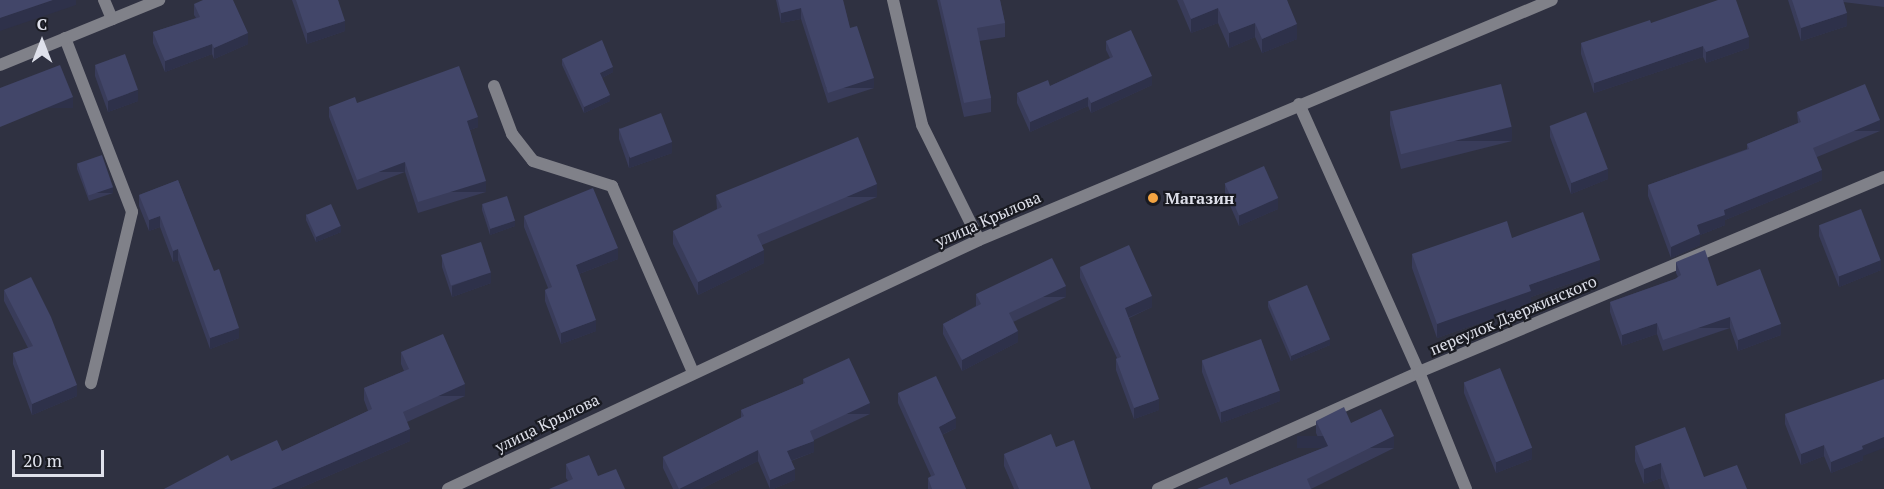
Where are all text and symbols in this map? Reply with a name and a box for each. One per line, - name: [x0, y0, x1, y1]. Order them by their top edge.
- north arrow: [12, 12, 72, 72]
- text: С: [37, 13, 47, 35]
- street label: улица Крылова: [932, 187, 1044, 251]
- place label: Магазин: [1165, 188, 1234, 208]
- marker: Магазин: [1146, 191, 1160, 205]
- street label: переулок Дзержинского: [1427, 271, 1599, 359]
- street label: улица Крылова: [492, 390, 602, 456]
- scale bar: [15, 438, 106, 476]
- text: 20 m: [23, 448, 62, 472]

